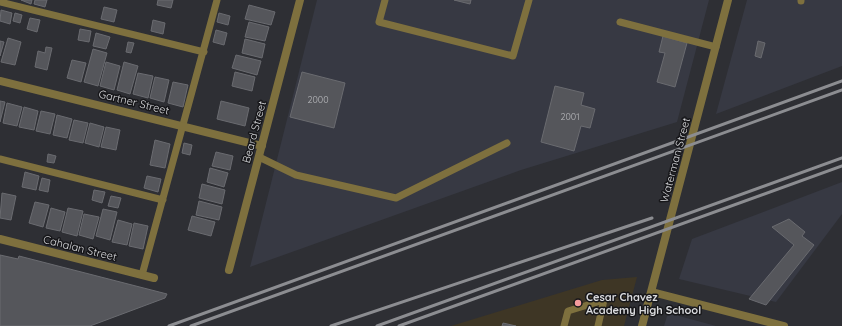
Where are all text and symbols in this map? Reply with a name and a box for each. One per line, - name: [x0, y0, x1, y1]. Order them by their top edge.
- street label: Gartner Street: [97, 86, 171, 118]
- house number: 2000: [307, 94, 329, 105]
- street label: Beard Street: [239, 99, 269, 165]
- house number: 2001: [560, 111, 580, 122]
- street label: Waterman Street: [657, 116, 693, 204]
- street label: Cahalan Street: [42, 232, 119, 264]
- place label: Cesar Chavez Academy High School: [586, 290, 701, 317]
- marker: Cesar Chavez Academy High School: [573, 298, 583, 308]

